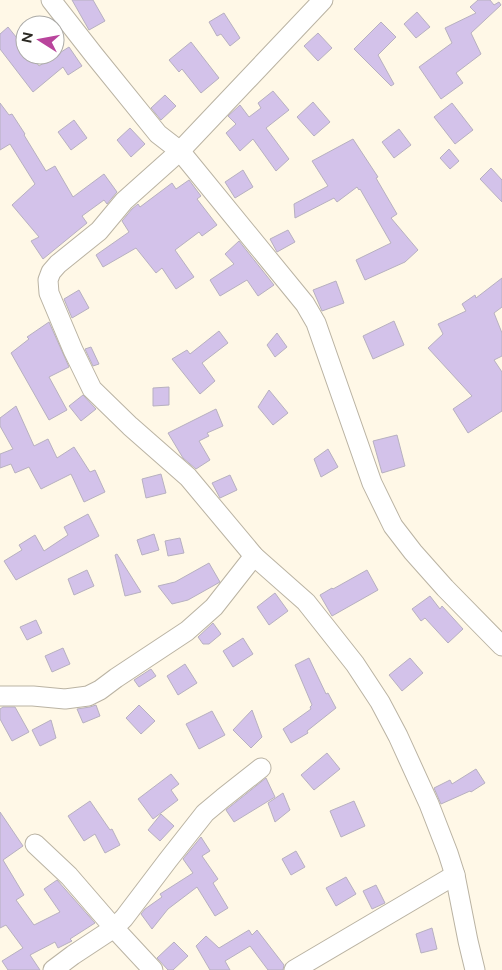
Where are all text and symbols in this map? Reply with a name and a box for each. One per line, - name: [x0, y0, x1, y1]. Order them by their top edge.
- north arrow: [15, 15, 65, 65]
- text: N: [18, 31, 37, 45]

